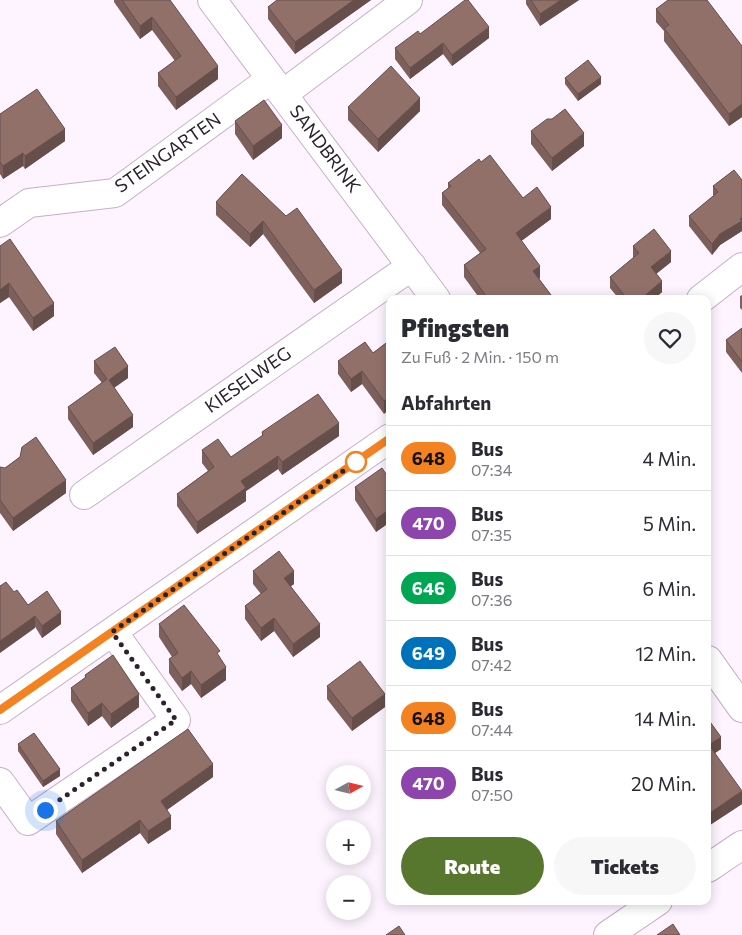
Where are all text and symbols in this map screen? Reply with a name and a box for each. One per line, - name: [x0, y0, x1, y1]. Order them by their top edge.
- street label: SANDBRINK: [286, 100, 366, 197]
- street label: STEINGARTEN: [110, 108, 225, 197]
- button: heart: [644, 312, 696, 364]
- text: Pfingsten: [401, 313, 509, 342]
- street label: KIESELWEG: [200, 341, 295, 417]
- text: Zu Fuß · 2 Min. · 150 m: [401, 347, 559, 366]
- text: Abfahrten: [401, 391, 491, 414]
- text: Bus: [471, 437, 503, 460]
- text: 648: [412, 447, 445, 469]
- text: 4 Min.: [643, 447, 696, 470]
- unlabelled marker: [345, 451, 367, 473]
- text: 07:34: [471, 460, 512, 479]
- text: Bus: [471, 502, 503, 525]
- text: 470: [412, 512, 445, 534]
- text: 5 Min.: [643, 512, 696, 535]
- text: 07:35: [471, 525, 512, 544]
- text: Bus: [471, 567, 503, 590]
- text: 646: [412, 577, 445, 599]
- text: 6 Min.: [642, 577, 696, 600]
- text: 07:36: [471, 590, 512, 609]
- text: Bus: [471, 632, 503, 655]
- text: 649: [412, 642, 445, 664]
- text: 12 Min.: [635, 642, 696, 665]
- text: 07:42: [471, 655, 512, 674]
- text: Bus: [471, 697, 503, 720]
- text: 648: [412, 707, 445, 729]
- text: 14 Min.: [634, 707, 696, 730]
- text: 07:44: [471, 720, 513, 739]
- text: Bus: [471, 762, 503, 785]
- north arrow: [326, 765, 371, 810]
- map controls: [326, 765, 371, 920]
- text: 470: [412, 772, 445, 794]
- text: 20 Min.: [631, 772, 696, 795]
- text: 07:50: [471, 785, 513, 804]
- your location: [33, 798, 58, 823]
- button: +: [326, 820, 371, 865]
- button: Route: [401, 837, 544, 895]
- button: Tickets: [554, 837, 696, 895]
- button: −: [326, 875, 371, 920]

